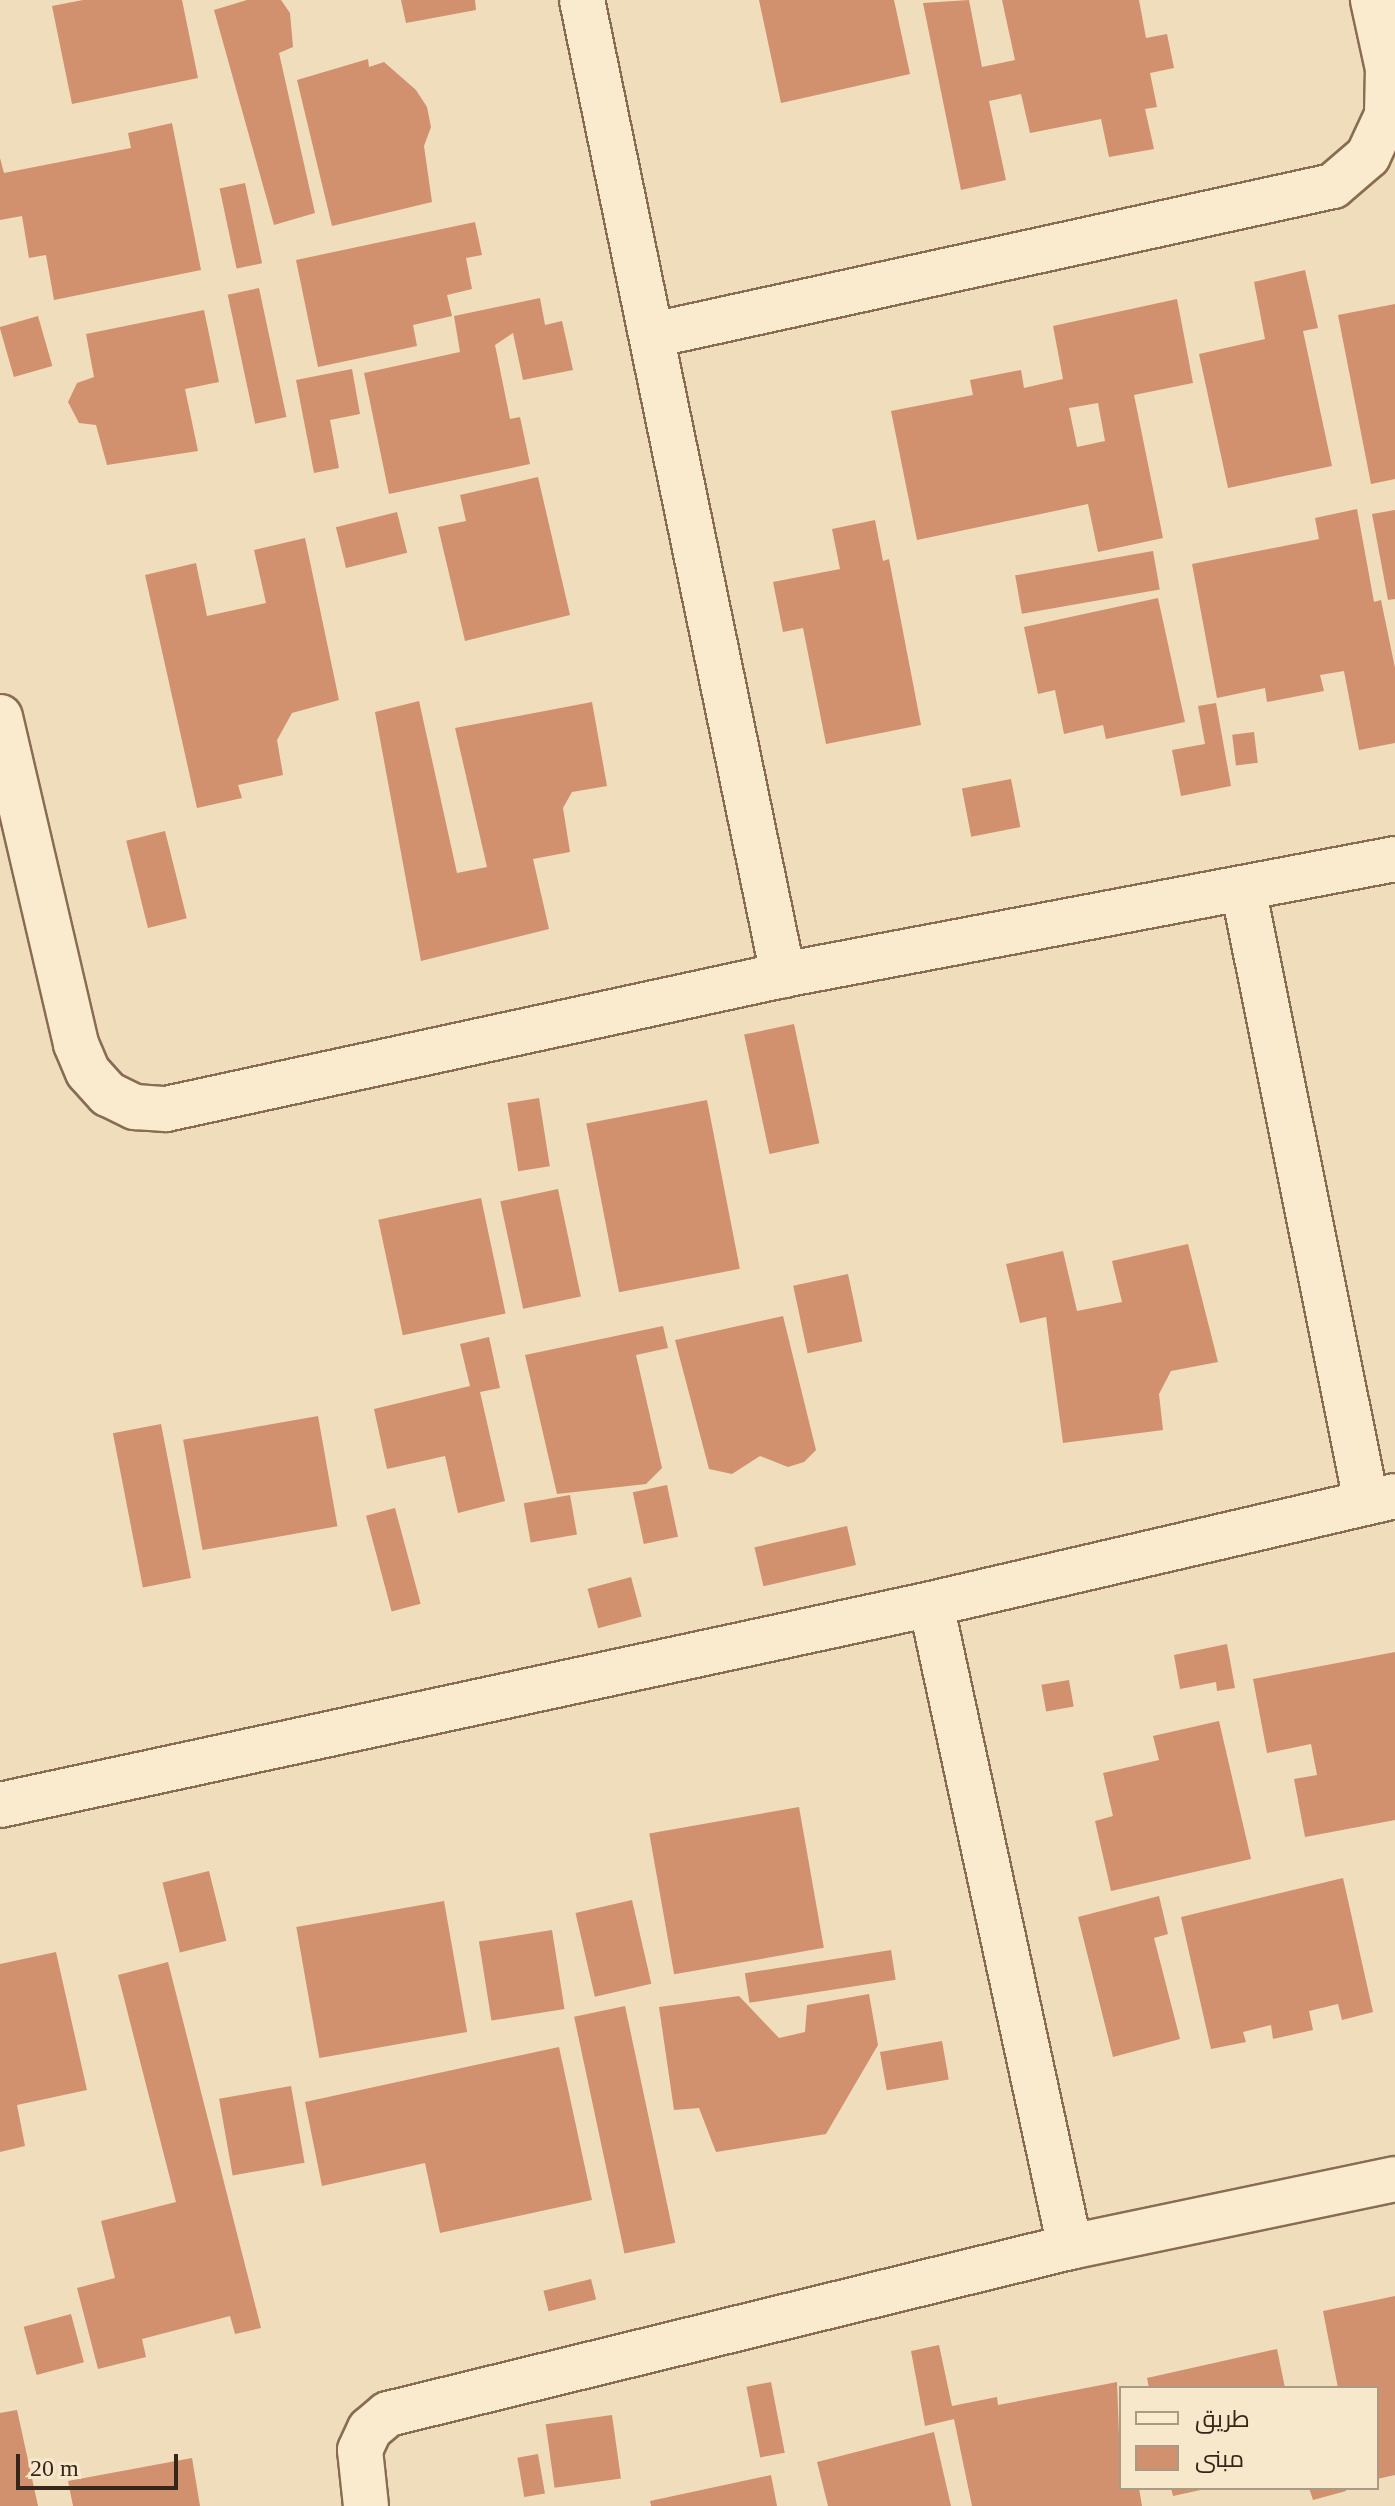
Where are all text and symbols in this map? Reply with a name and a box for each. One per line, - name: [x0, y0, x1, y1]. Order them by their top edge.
- legend: [1119, 2386, 1379, 2490]
- text: طريق: [1195, 2406, 1250, 2432]
- scale bar: [20, 2438, 182, 2488]
- text: مبنى: [1195, 2446, 1244, 2472]
- text: 20 m: [30, 2455, 79, 2481]

